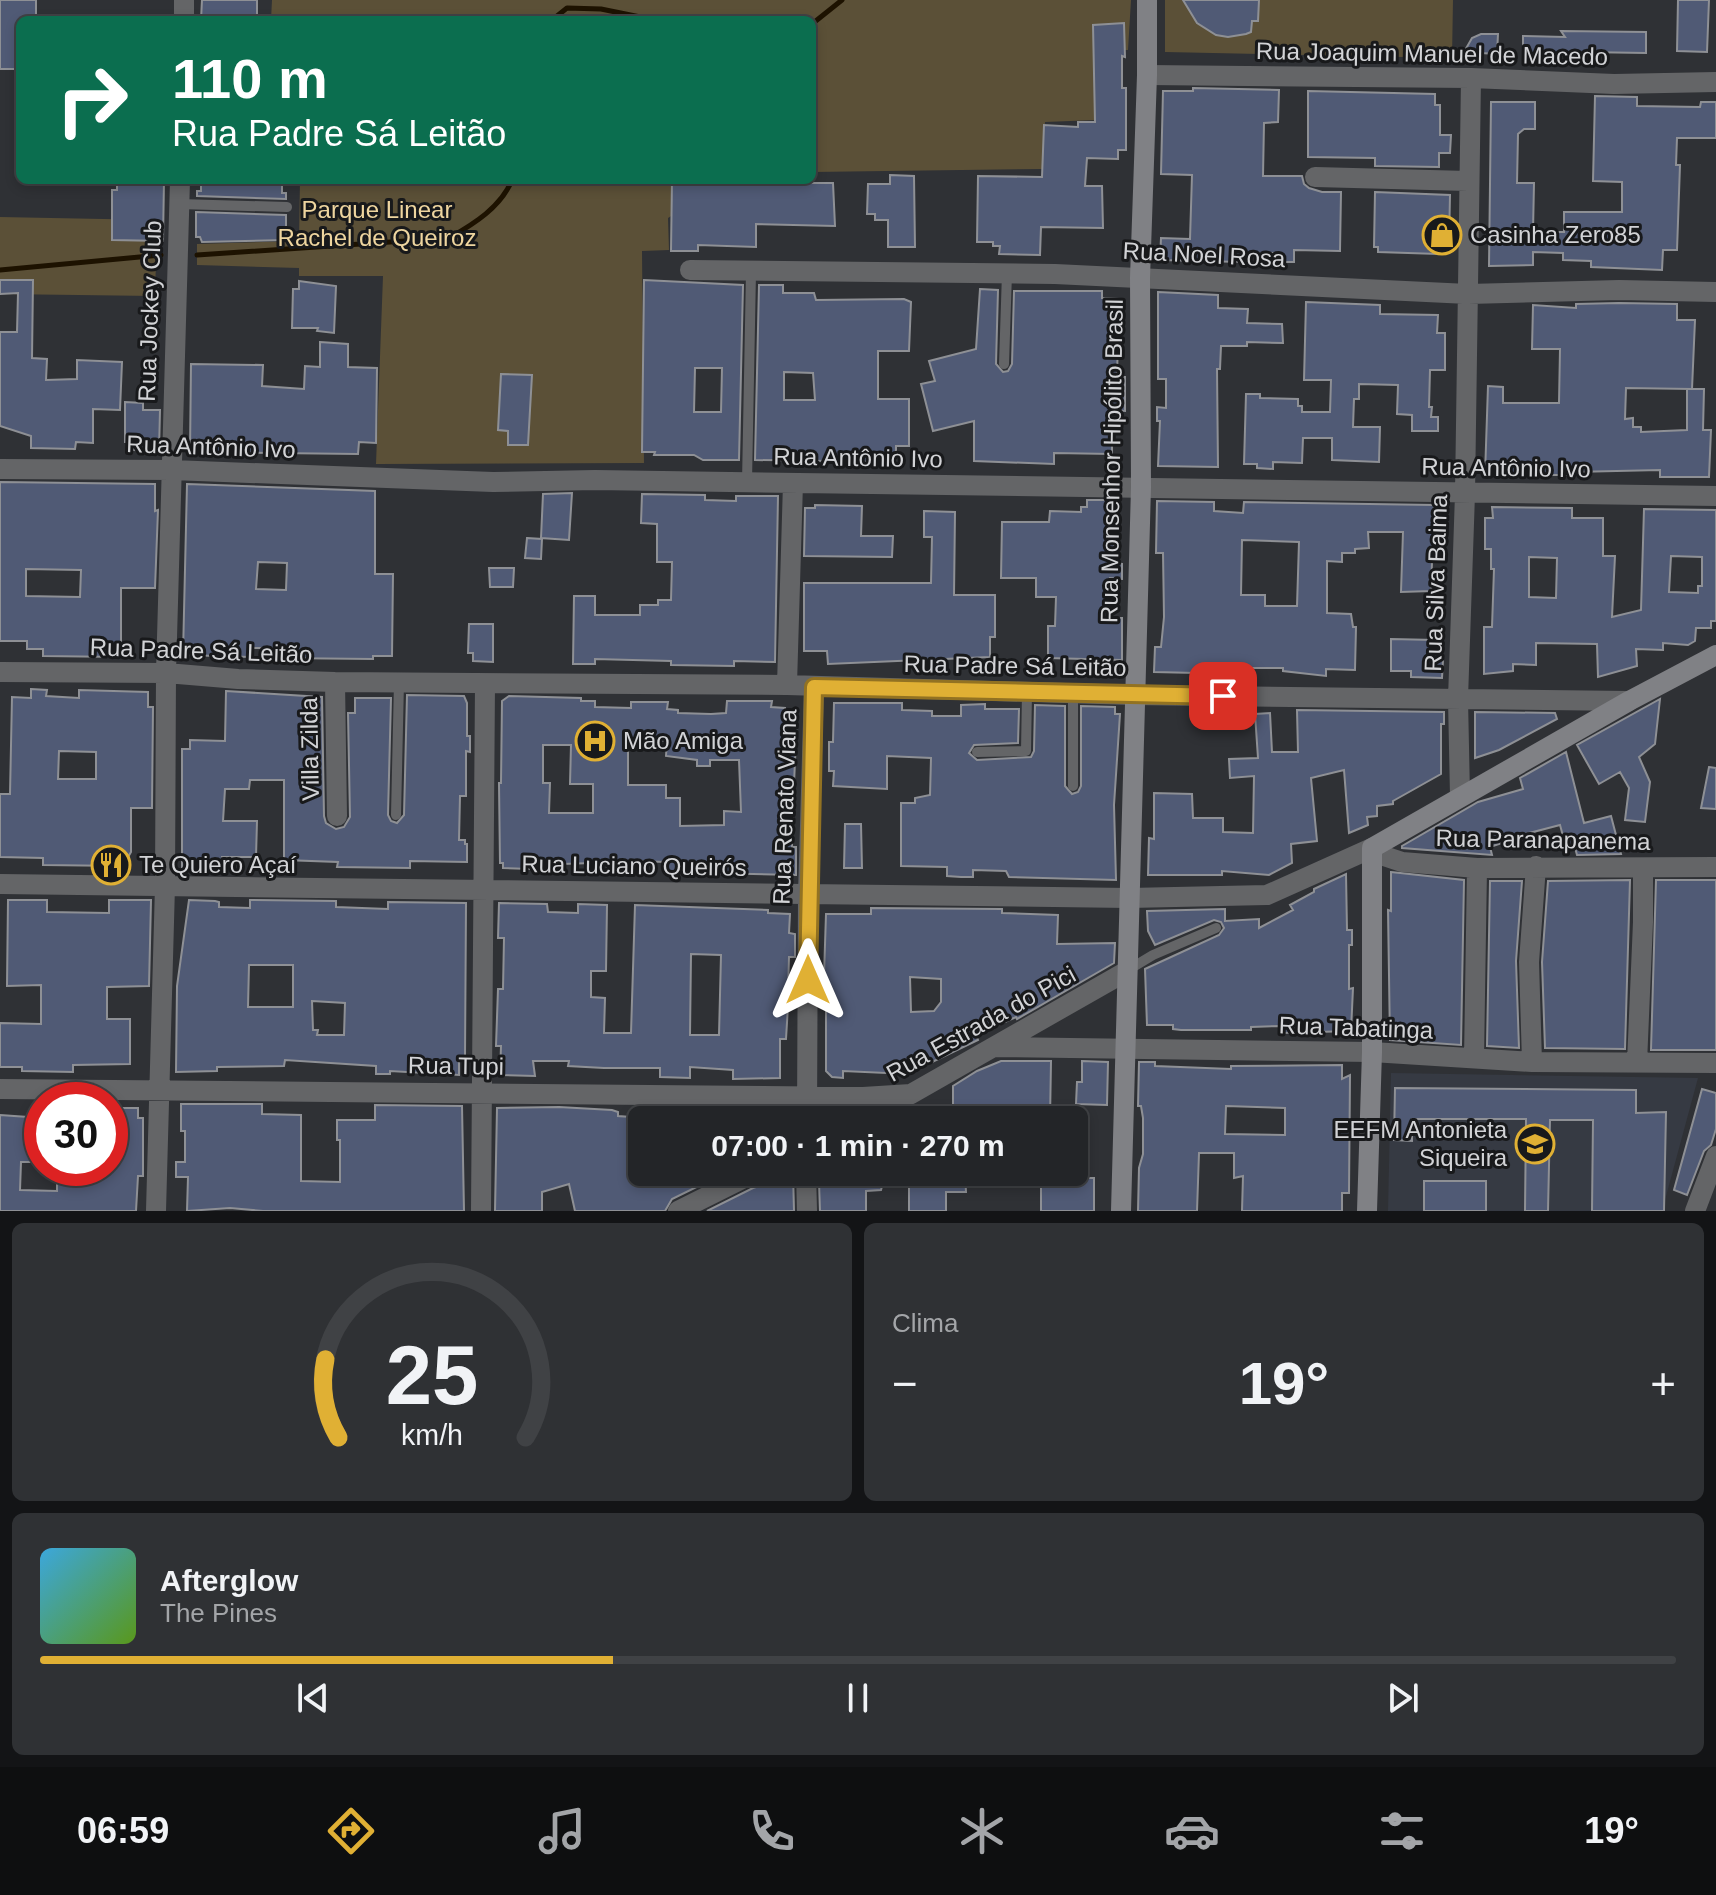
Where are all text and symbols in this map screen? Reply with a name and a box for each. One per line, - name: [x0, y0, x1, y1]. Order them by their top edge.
- street label: Rua Joaquim Manuel de Macedo: [1256, 37, 1608, 70]
- text: 110 m: [172, 47, 328, 110]
- icon: right: [40, 48, 144, 152]
- text: Rua Padre Sá Leitão: [172, 113, 506, 154]
- park label: Parque Linear Rachel de Queiroz: [278, 196, 476, 251]
- shop icon: Casinha Zero85: [1421, 214, 1463, 256]
- street label: Rua Jockey Club: [133, 220, 166, 402]
- place label: Casinha Zero85: [1470, 221, 1641, 248]
- street label: Rua Noel Rosa: [1122, 237, 1287, 272]
- street label: Rua Monsenhor Hipólito Brasil: [1095, 299, 1128, 623]
- street label: Rua Antônio Ivo: [126, 430, 296, 463]
- street label: Rua Antônio Ivo: [773, 443, 943, 472]
- street label: Rua Antônio Ivo: [1421, 453, 1591, 482]
- street label: Rua Silva Baima: [1419, 493, 1452, 672]
- street label: Rua Padre Sá Leitão: [89, 633, 313, 668]
- street label: Rua Padre Sá Leitão: [903, 650, 1127, 681]
- pin: [1189, 662, 1257, 730]
- icon: arrive: [1201, 674, 1245, 718]
- street label: Villa Zilda: [295, 696, 324, 801]
- street label: Rua Renato Viana: [768, 708, 801, 905]
- hospital icon: Mão Amiga: [574, 720, 616, 762]
- place label: Mão Amiga: [623, 727, 744, 754]
- street label: Rua Paranapanema: [1435, 824, 1651, 855]
- restaurant icon: Te Quiero Açaí: [90, 844, 132, 886]
- street label: Rua Luciano Queirós: [521, 850, 747, 881]
- place label: Te Quiero Açaí: [139, 851, 297, 878]
- position arrow: [766, 938, 850, 1022]
- street label: Rua Estrada do Pici: [881, 960, 1080, 1087]
- street label: Rua Tabatinga: [1278, 1011, 1434, 1044]
- street label: Rua Tupi: [408, 1051, 504, 1080]
- speed limit sign: 30: [24, 1082, 128, 1186]
- place label: EEFM Antonieta Siqueira: [1334, 1116, 1508, 1171]
- school or university icon: EEFM Antonieta Siqueira: [1514, 1123, 1556, 1165]
- text: 07:00 · 1 min · 270 m: [711, 1129, 1005, 1162]
- text: Clima: [892, 1308, 958, 1338]
- text: 25: [386, 1329, 478, 1422]
- text: 19°: [1239, 1350, 1329, 1417]
- text: −: [892, 1359, 918, 1408]
- text: +: [1650, 1359, 1676, 1408]
- text: km/h: [401, 1419, 463, 1451]
- text: Afterglow: [160, 1564, 298, 1597]
- text: The Pines: [160, 1598, 277, 1628]
- icon: previous: [291, 1676, 335, 1720]
- icon: pause: [836, 1676, 880, 1720]
- icon: next: [1381, 1676, 1425, 1720]
- icon: directions: [323, 1803, 379, 1859]
- icon: music: [534, 1803, 590, 1859]
- icon: phone: [744, 1803, 800, 1859]
- icon: climate: [954, 1803, 1010, 1859]
- icon: car: [1164, 1803, 1220, 1859]
- icon: filters: [1374, 1803, 1430, 1859]
- text: 06:59: [77, 1810, 169, 1851]
- text: 19°: [1584, 1810, 1639, 1851]

